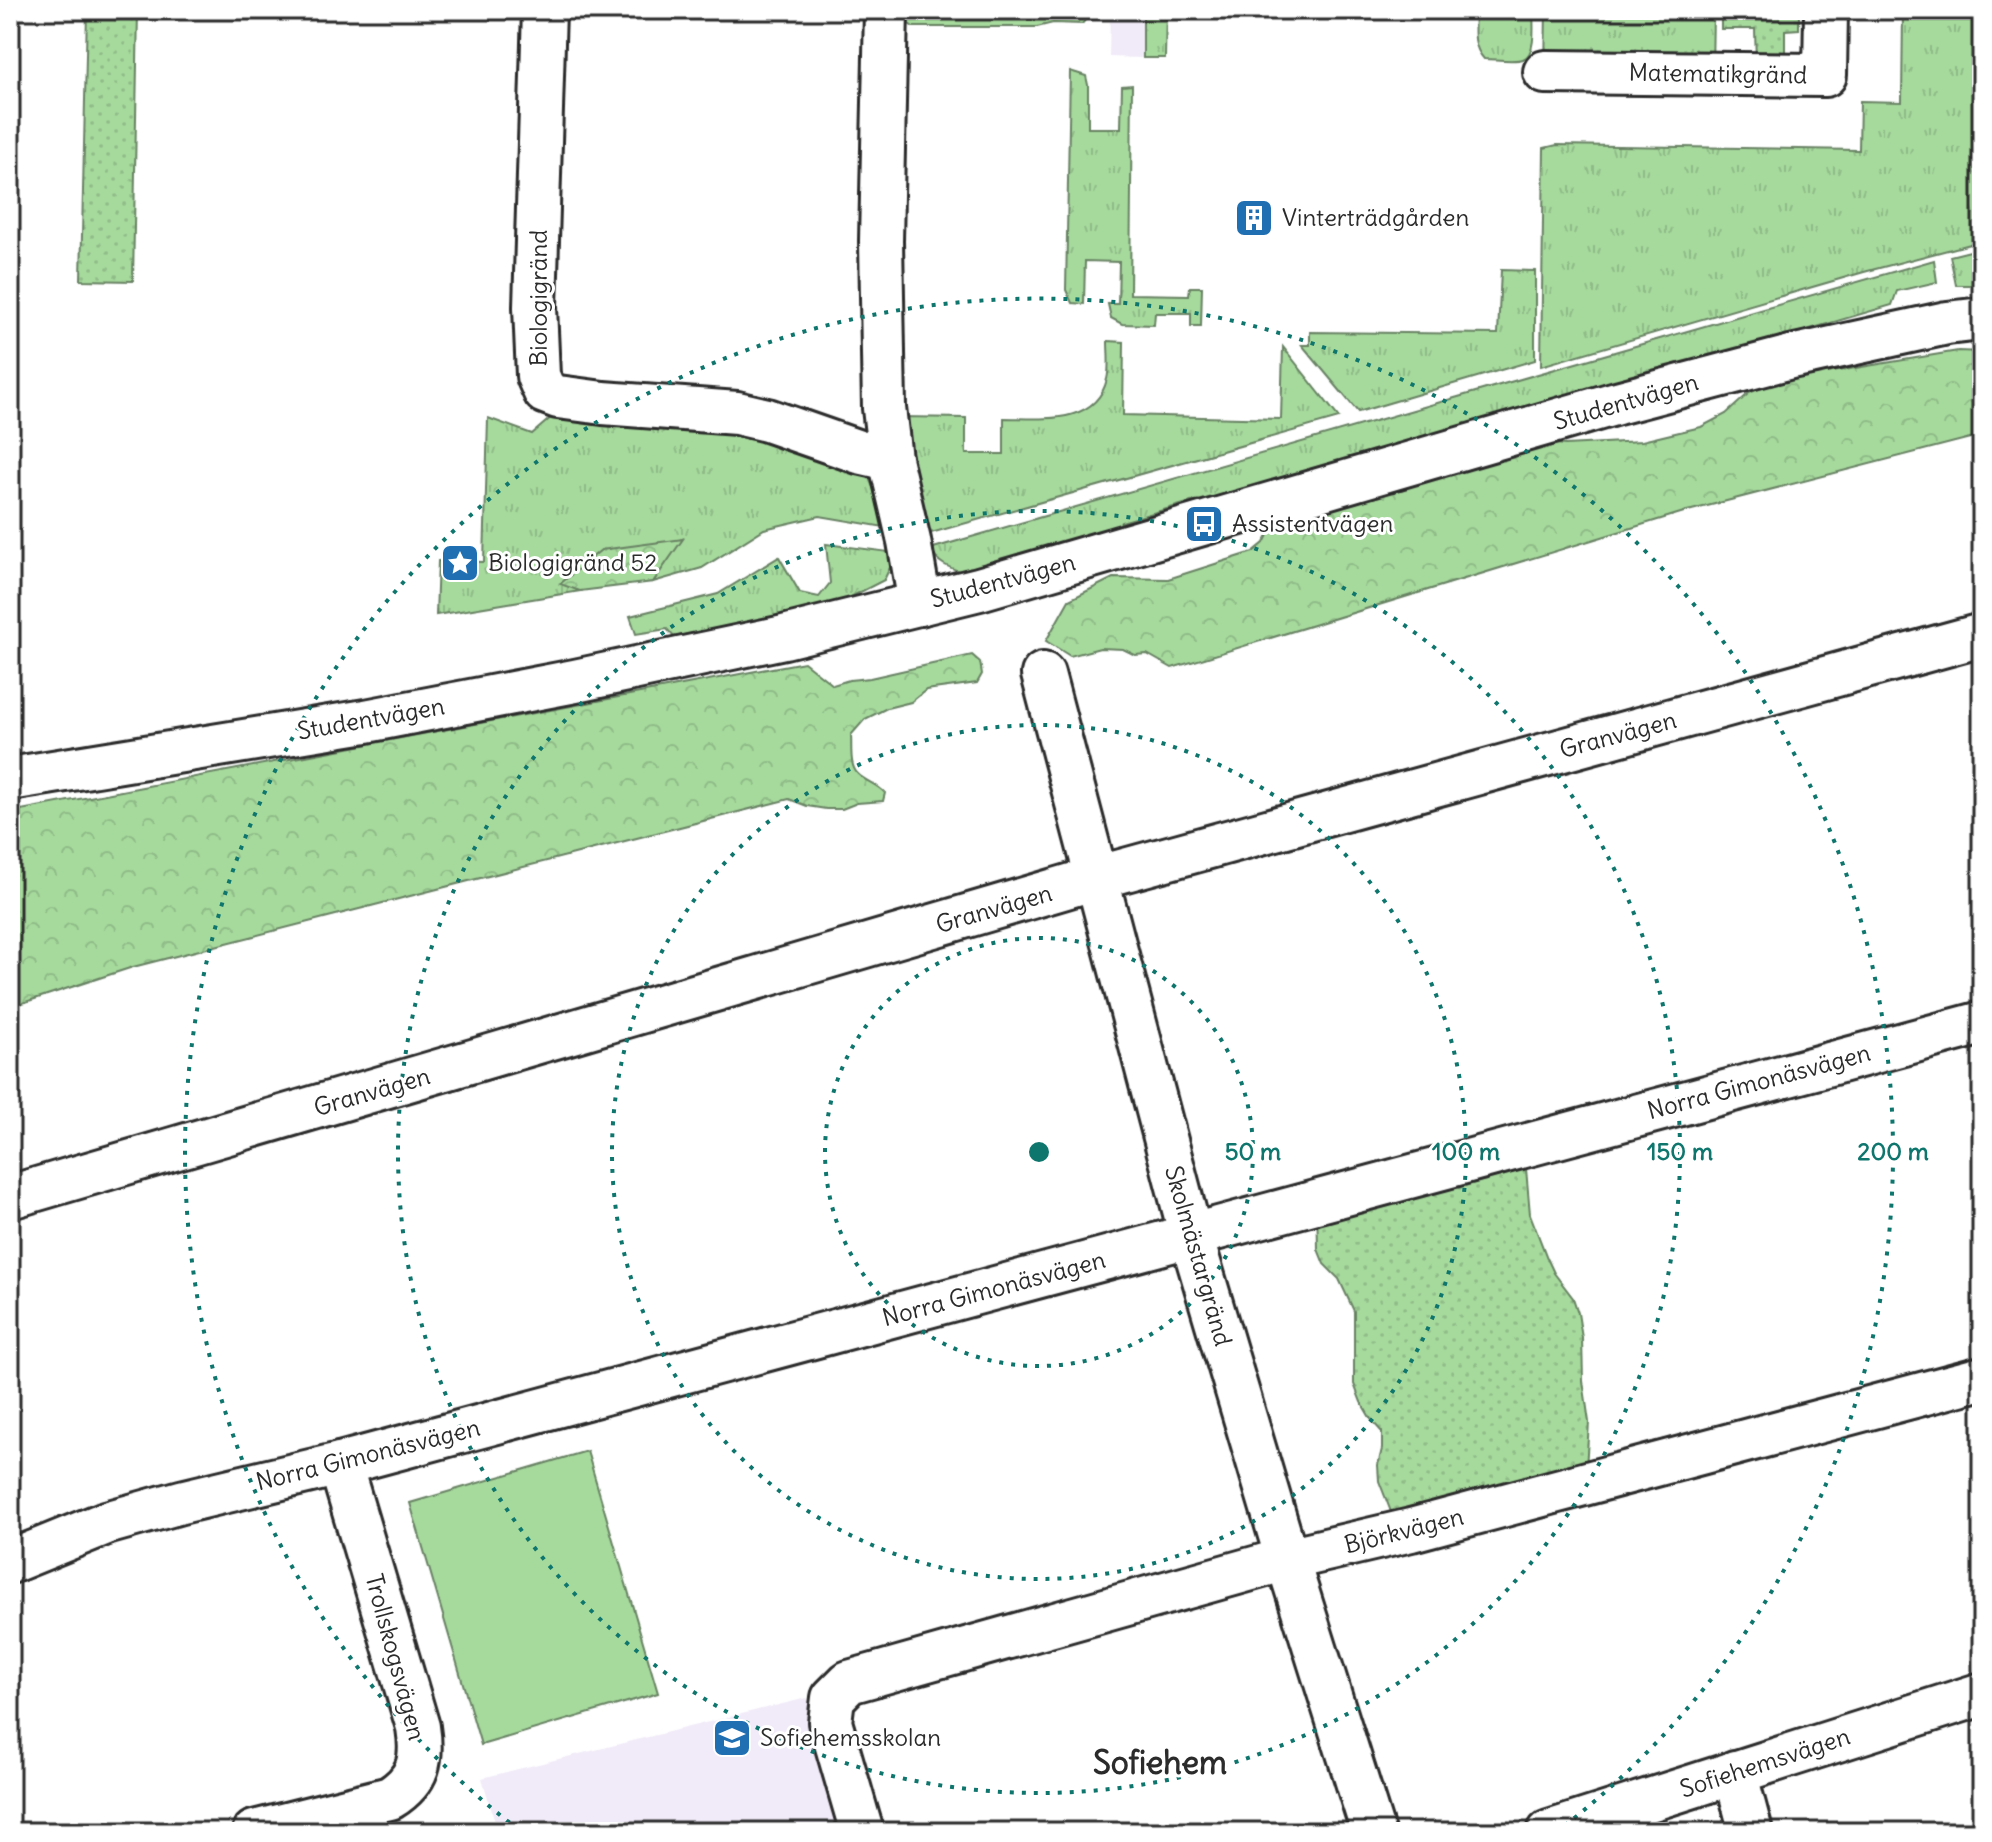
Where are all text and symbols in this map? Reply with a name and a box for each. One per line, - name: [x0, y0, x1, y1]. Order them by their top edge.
- street label: Matematikgränd: [1628, 56, 1808, 90]
- building icon: Vinterträdgården: [1233, 197, 1275, 239]
- place label: Vinterträdgården: [1282, 202, 1469, 232]
- street label: Biologigränd: [523, 230, 553, 366]
- street label: Studentvägen: [1550, 366, 1702, 436]
- bus stop icon: Assistentvägen: [1183, 503, 1225, 545]
- place label: Assistentvägen: [1232, 508, 1394, 538]
- place icon: Biologigränd 52: [439, 542, 481, 584]
- street label: Studentvägen: [927, 546, 1079, 614]
- place label: Biologigränd 52: [488, 547, 658, 577]
- street label: Studentvägen: [295, 690, 447, 746]
- street label: Granvägen: [1556, 704, 1679, 764]
- street label: Granvägen: [932, 877, 1055, 939]
- street label: Norra Gimonäsvägen: [1644, 1037, 1874, 1125]
- street label: Granvägen: [310, 1060, 433, 1122]
- text: 50 m: [1225, 1136, 1281, 1166]
- text: 100 m: [1432, 1136, 1500, 1166]
- text: 150 m: [1647, 1136, 1713, 1166]
- text: 200 m: [1857, 1136, 1929, 1166]
- centre of rings: [1025, 1138, 1053, 1166]
- street label: Skolmästargränd: [1159, 1162, 1239, 1349]
- street label: Norra Gimonäsvägen: [879, 1244, 1109, 1332]
- street label: Norra Gimonäsvägen: [253, 1412, 483, 1496]
- street label: Björkvägen: [1341, 1501, 1467, 1559]
- street label: Trollskogsvägen: [359, 1570, 433, 1743]
- school or university icon: Sofiehemsskolan: [711, 1717, 753, 1759]
- street label: Sofiehemsvägen: [1676, 1720, 1854, 1804]
- place label: Sofiehemsskolan: [760, 1722, 941, 1752]
- district label: Sofiehem: [1093, 1742, 1227, 1783]

